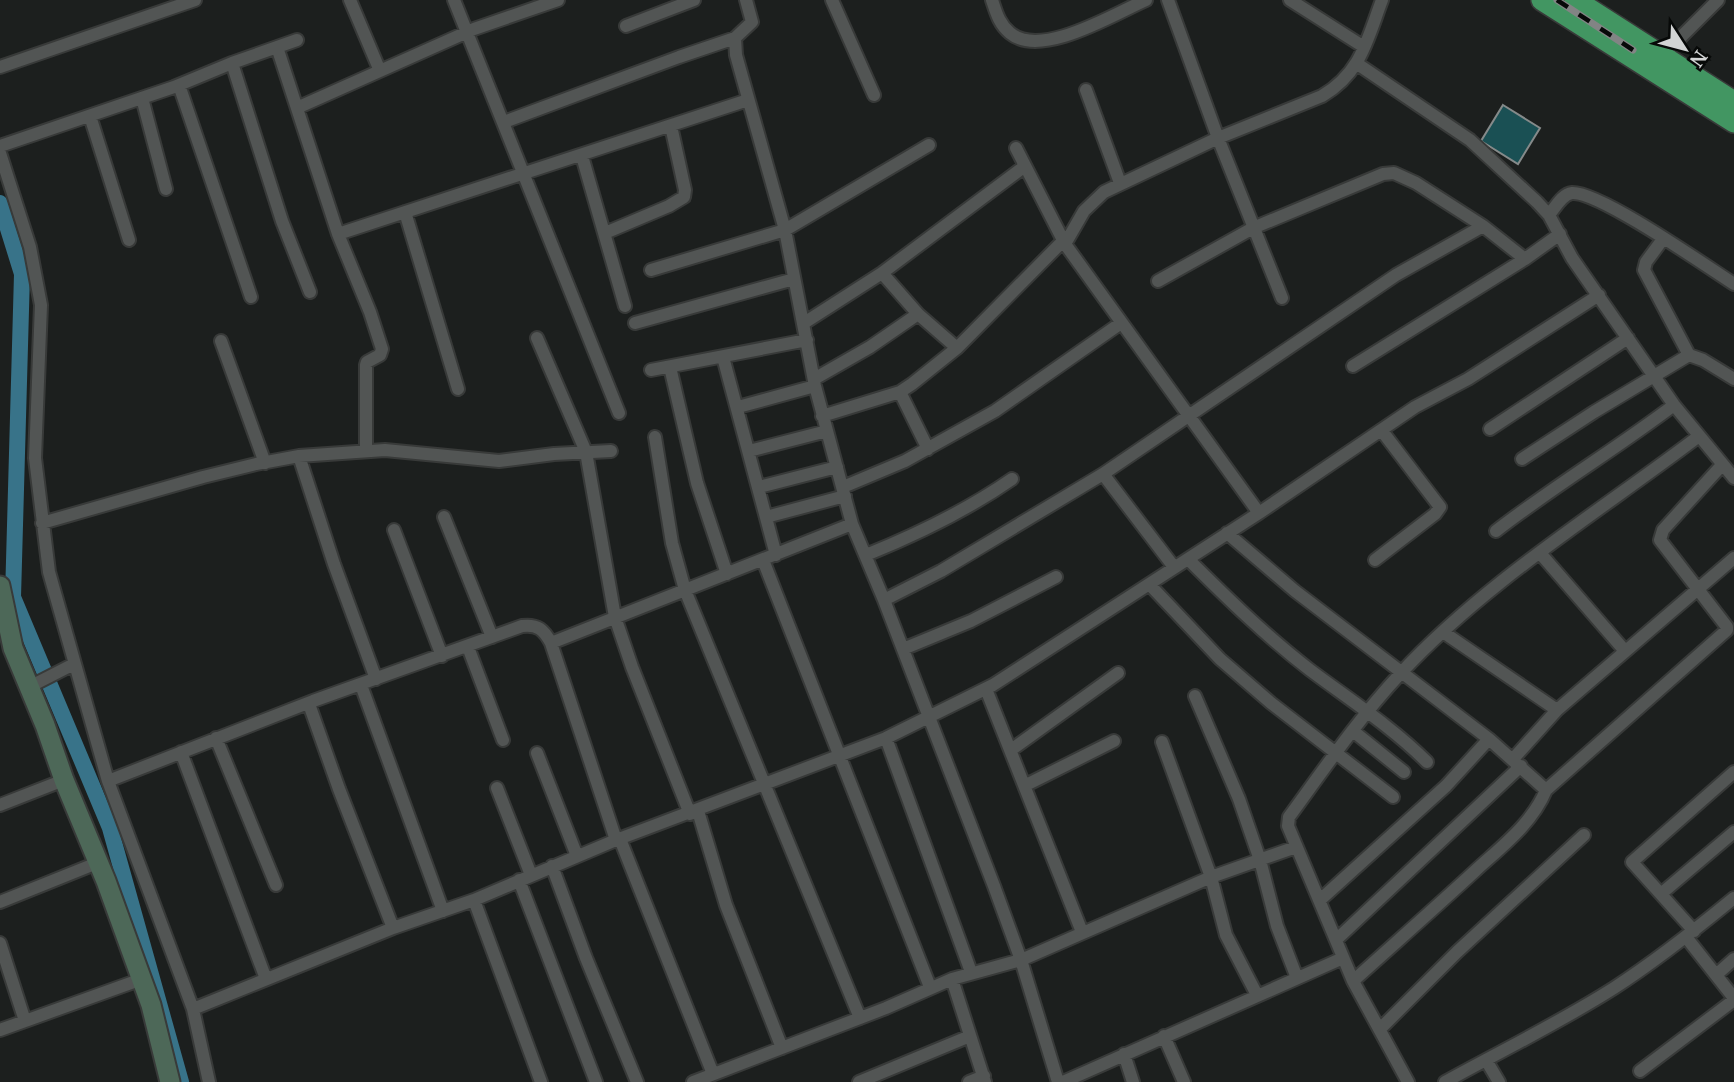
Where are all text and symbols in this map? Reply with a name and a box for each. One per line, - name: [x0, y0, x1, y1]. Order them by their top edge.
- north arrow: [1650, 14, 1720, 84]
- text: N: [1684, 45, 1714, 73]

